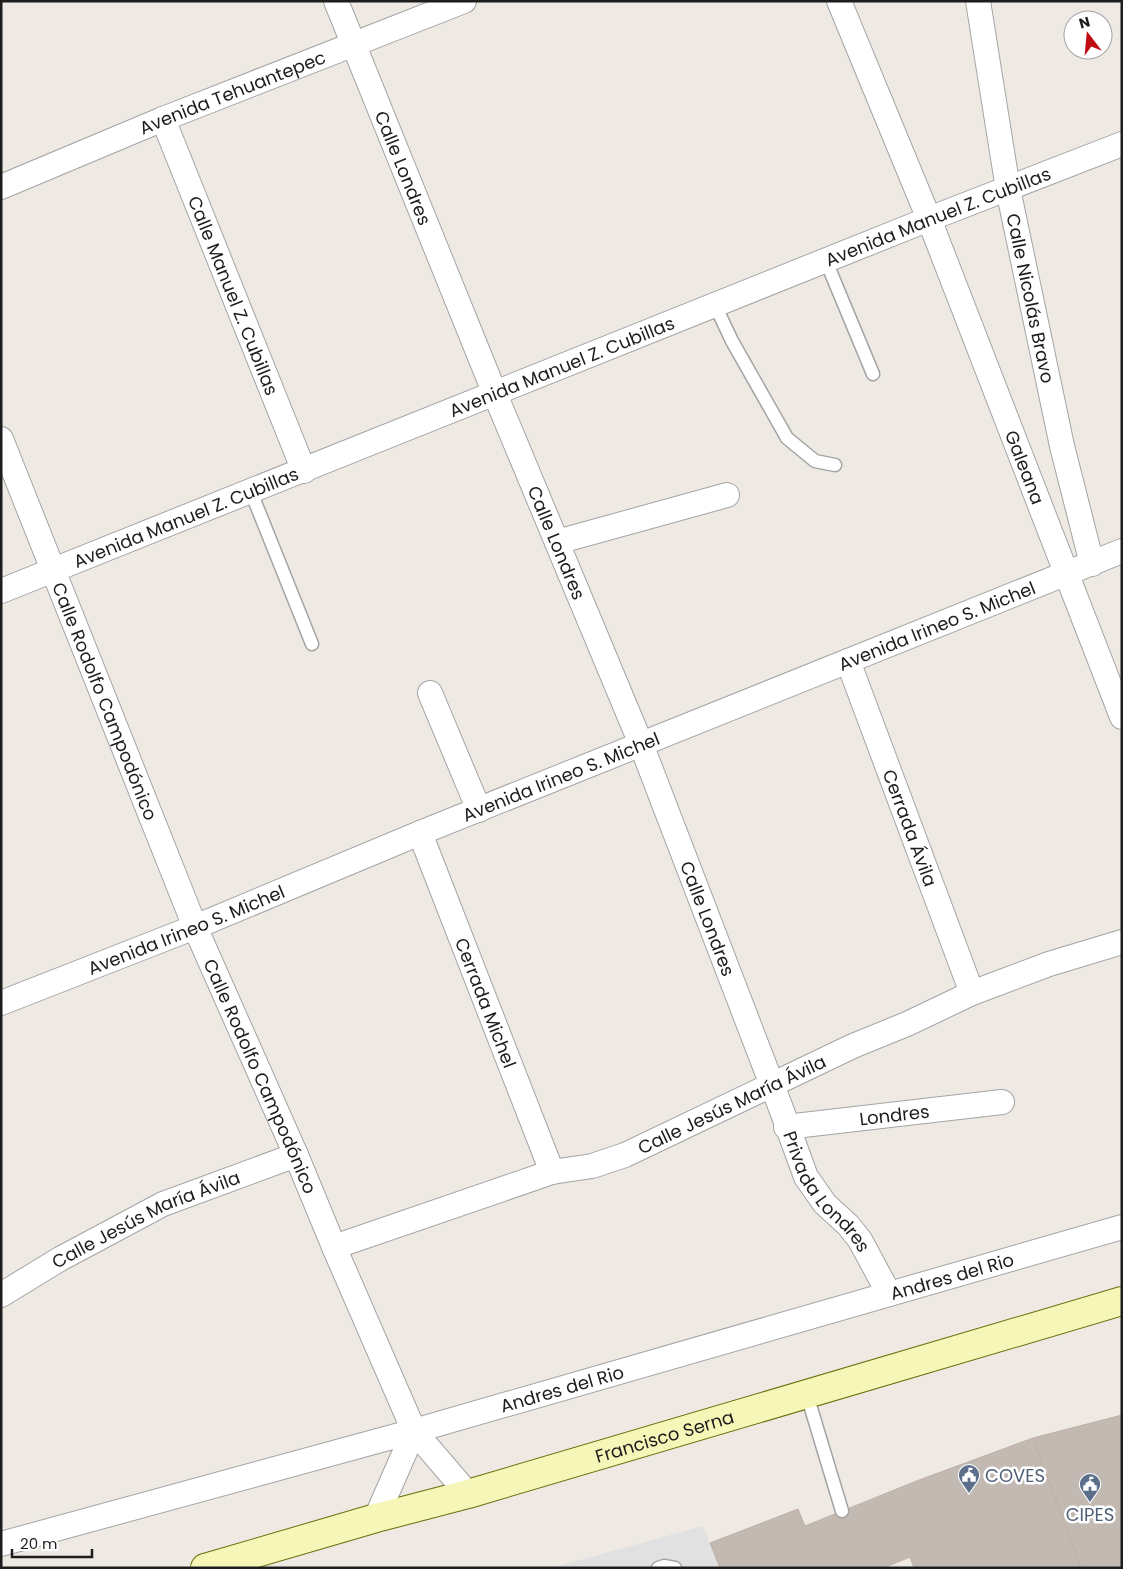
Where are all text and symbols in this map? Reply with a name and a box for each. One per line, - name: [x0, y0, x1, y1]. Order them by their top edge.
- north arrow: [1063, 10, 1113, 60]
- text: N: [1077, 11, 1092, 34]
- street label: Avenida Tehuantepec: [135, 44, 329, 140]
- street label: Calle Londres: [369, 107, 438, 229]
- street label: Avenida Manuel Z. Cubillas: [821, 160, 1054, 272]
- street label: Calle Manuel Z. Cubillas: [182, 192, 285, 399]
- street label: Calle Nicolás Bravo: [1001, 211, 1061, 385]
- street label: Avenida Manuel Z. Cubillas: [445, 310, 678, 423]
- street label: Galeana: [999, 426, 1051, 508]
- street label: Avenida Manuel Z. Cubillas: [69, 461, 302, 573]
- street label: Calle Londres: [522, 482, 592, 603]
- street label: Avenida Irineo S. Michel: [834, 575, 1039, 676]
- street label: Calle Rodolfo Campodónico: [47, 578, 164, 824]
- street label: Avenida Irineo S. Michel: [459, 726, 663, 827]
- street label: Cerrada Ávila: [877, 766, 944, 890]
- street label: Calle Londres: [675, 857, 741, 979]
- street label: Avenida Irineo S. Michel: [84, 879, 288, 980]
- street label: Cerrada Michel: [449, 934, 523, 1071]
- street label: Calle Rodolfo Campodónico: [198, 955, 323, 1197]
- street label: Calle Jesús María Ávila: [633, 1048, 830, 1160]
- street label: Londres: [858, 1098, 931, 1131]
- street label: Privada Londres: [778, 1127, 877, 1256]
- street label: Calle Jesús María Ávila: [47, 1164, 243, 1274]
- street label: Andres del Rio: [887, 1246, 1017, 1306]
- street label: Andres del Rio: [497, 1359, 627, 1418]
- street label: Francisco Serna: [592, 1404, 737, 1468]
- public building icon: COVES: [957, 1463, 981, 1494]
- place label: COVES: [985, 1463, 1045, 1488]
- public building icon: CIPES: [1078, 1472, 1102, 1503]
- place label: CIPES: [1066, 1502, 1114, 1527]
- scale bar: [12, 1526, 92, 1558]
- text: 20 m: [20, 1533, 58, 1554]

